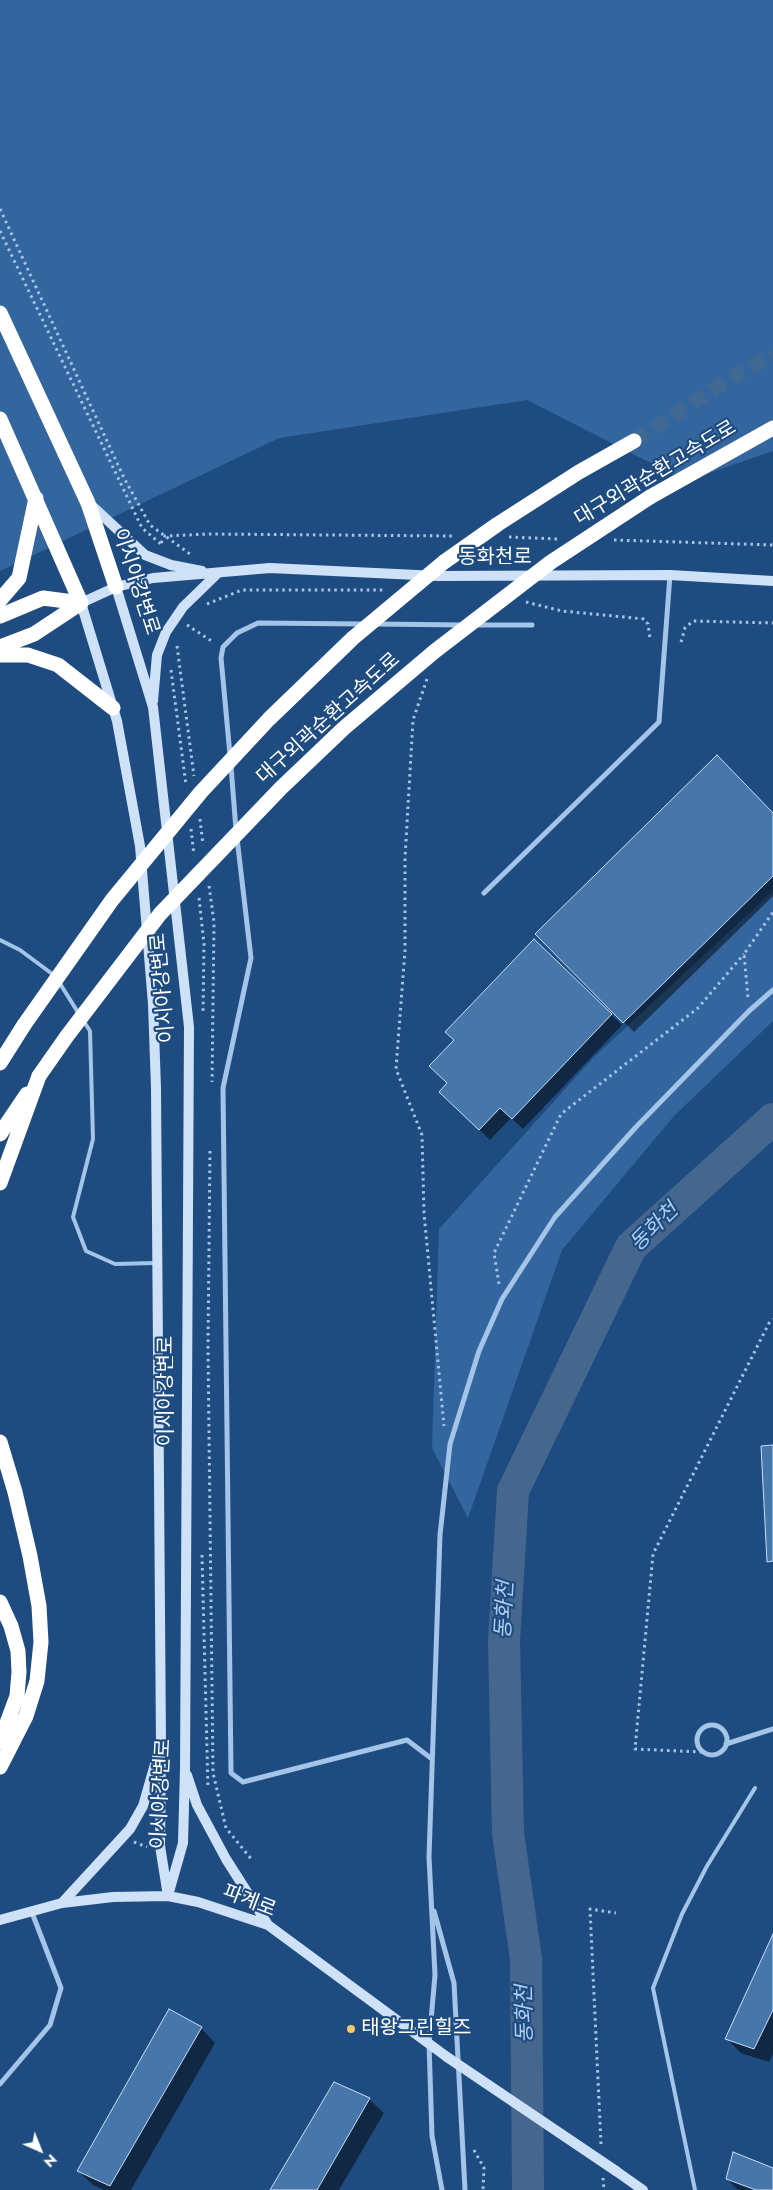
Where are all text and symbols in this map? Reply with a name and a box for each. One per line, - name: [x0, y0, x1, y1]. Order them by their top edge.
- street label: 대구외곽순환고속도로: [571, 416, 741, 532]
- street label: 이시아강변로: [107, 526, 163, 638]
- street label: 동화천로: [458, 546, 532, 570]
- street label: 대구외곽순환고속도로: [253, 649, 405, 789]
- street label: 이시아강변로: [147, 932, 181, 1044]
- water label: 동화천: [626, 1199, 684, 1257]
- street label: 이시아강변로: [155, 1336, 179, 1446]
- water label: 동화천: [492, 1580, 520, 1640]
- street label: 이시아강변로: [147, 1738, 177, 1850]
- street label: 파계로: [219, 1881, 279, 1923]
- water label: 동화천: [513, 1985, 539, 2043]
- place label: 태왕그린힐즈: [361, 2017, 471, 2041]
- marker: 태왕그린힐즈: [345, 2023, 357, 2035]
- north arrow: [15, 2125, 65, 2175]
- text: N: [39, 2150, 61, 2172]

